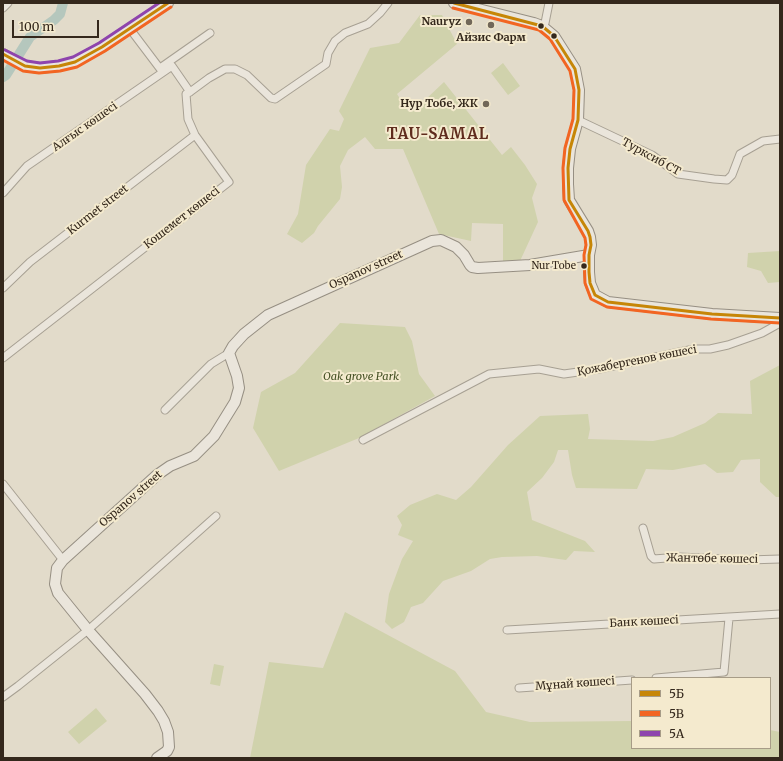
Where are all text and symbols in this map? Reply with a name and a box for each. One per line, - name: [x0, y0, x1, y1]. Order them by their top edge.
- scale bar: [14, 12, 101, 38]
- place label: Nauryz: [422, 15, 461, 29]
- marker: Nauryz: [464, 17, 474, 27]
- text: 100 m: [19, 19, 54, 34]
- marker: Айзис Фарм: [486, 20, 496, 30]
- unlabelled marker: [536, 21, 546, 31]
- place label: Айзис Фарм: [456, 31, 526, 45]
- unlabelled marker: [549, 31, 559, 41]
- place label: Нур Тобе, ЖК: [400, 97, 478, 111]
- marker: Нур Тобе, ЖК: [481, 99, 491, 109]
- street label: Алғыс көшесі: [50, 100, 120, 154]
- district label: TAU-SAMAL: [387, 126, 489, 144]
- street label: Турксиб СТ: [619, 135, 683, 179]
- street label: Kurmet street: [65, 182, 131, 238]
- street label: Кошемет көшесі: [141, 184, 223, 252]
- street label: Ospanov street: [327, 248, 405, 292]
- place label: Nur Tobe: [531, 260, 576, 272]
- marker: Nur Tobe: [579, 261, 589, 271]
- street label: Қожабергенов көшесі: [576, 343, 698, 379]
- park label: Oak grove Park: [323, 370, 399, 384]
- street label: Ospanov street: [97, 468, 165, 530]
- street label: Жантөбе көшесі: [666, 552, 758, 566]
- street label: Банк көшесі: [609, 614, 679, 630]
- street label: Мұнай көшесі: [535, 675, 615, 693]
- legend: [631, 677, 771, 749]
- text: 5Б: [669, 686, 684, 701]
- text: 5В: [669, 706, 684, 721]
- text: 5А: [669, 726, 684, 741]

